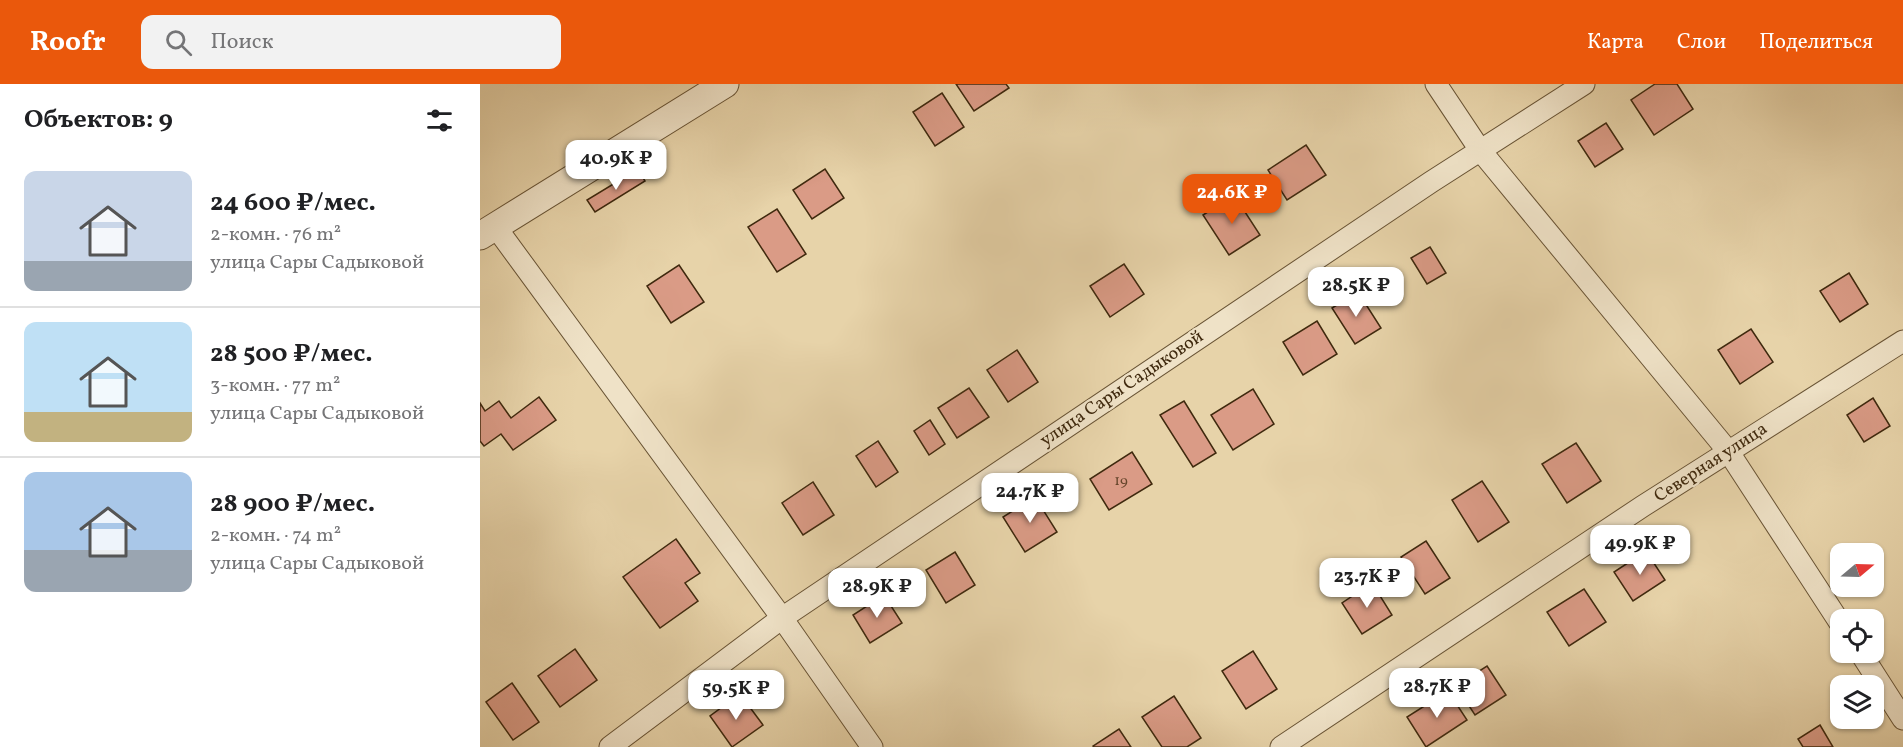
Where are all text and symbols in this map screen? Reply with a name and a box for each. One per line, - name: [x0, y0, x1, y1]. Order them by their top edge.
- search box: [141, 15, 561, 69]
- text: Roofr: [30, 23, 105, 62]
- icon: search: [162, 26, 195, 59]
- text: Поиск: [210, 27, 273, 58]
- text: Карта: [1587, 28, 1644, 57]
- text: Слои: [1677, 28, 1726, 57]
- text: Поделиться: [1759, 28, 1873, 57]
- text: Объектов: 9: [24, 102, 173, 138]
- icon: filters: [423, 104, 456, 137]
- pin: 40.9K ₽: [561, 140, 671, 191]
- text: 40.9K ₽: [580, 145, 652, 173]
- pin: 24.6K ₽: [1177, 174, 1287, 225]
- text: 24.6K ₽: [1196, 179, 1268, 207]
- text: 24 600 ₽/мес.: [210, 185, 376, 221]
- icon: home: [72, 195, 144, 267]
- text: 2-комн. · 76 m²: [210, 221, 341, 249]
- text: улица Сары Садыковой: [210, 249, 424, 277]
- pin: 28.5K ₽: [1301, 267, 1411, 318]
- text: 28.5K ₽: [1322, 272, 1390, 300]
- street label: улица Сары Садыковой: [1035, 325, 1209, 453]
- text: 28 500 ₽/мес.: [210, 336, 373, 372]
- icon: home: [72, 346, 144, 418]
- text: 3-комн. · 77 m²: [210, 372, 340, 400]
- text: улица Сары Садыковой: [210, 400, 424, 428]
- street label: Северная улица: [1649, 417, 1773, 509]
- house number: 19: [1114, 471, 1128, 492]
- pin: 24.7K ₽: [975, 473, 1085, 524]
- text: 24.7K ₽: [995, 478, 1065, 506]
- text: 28 900 ₽/мес.: [210, 486, 375, 522]
- icon: home: [72, 496, 144, 568]
- text: 2-комн. · 74 m²: [210, 522, 341, 550]
- pin: 49.9K ₽: [1585, 525, 1695, 576]
- text: 49.9K ₽: [1604, 530, 1676, 558]
- north arrow: [1830, 543, 1884, 597]
- map controls: [1830, 543, 1884, 729]
- text: улица Сары Садыковой: [210, 550, 424, 578]
- pin: 23.7K ₽: [1312, 558, 1422, 609]
- text: 23.7K ₽: [1333, 563, 1401, 591]
- pin: 28.9K ₽: [822, 568, 932, 619]
- text: 28.9K ₽: [842, 573, 912, 601]
- button: locate: [1830, 609, 1884, 663]
- pin: 28.7K ₽: [1382, 668, 1492, 719]
- pin: 59.5K ₽: [681, 670, 791, 721]
- text: 28.7K ₽: [1403, 673, 1471, 701]
- text: 59.5K ₽: [702, 675, 770, 703]
- button: layers: [1830, 675, 1884, 729]

